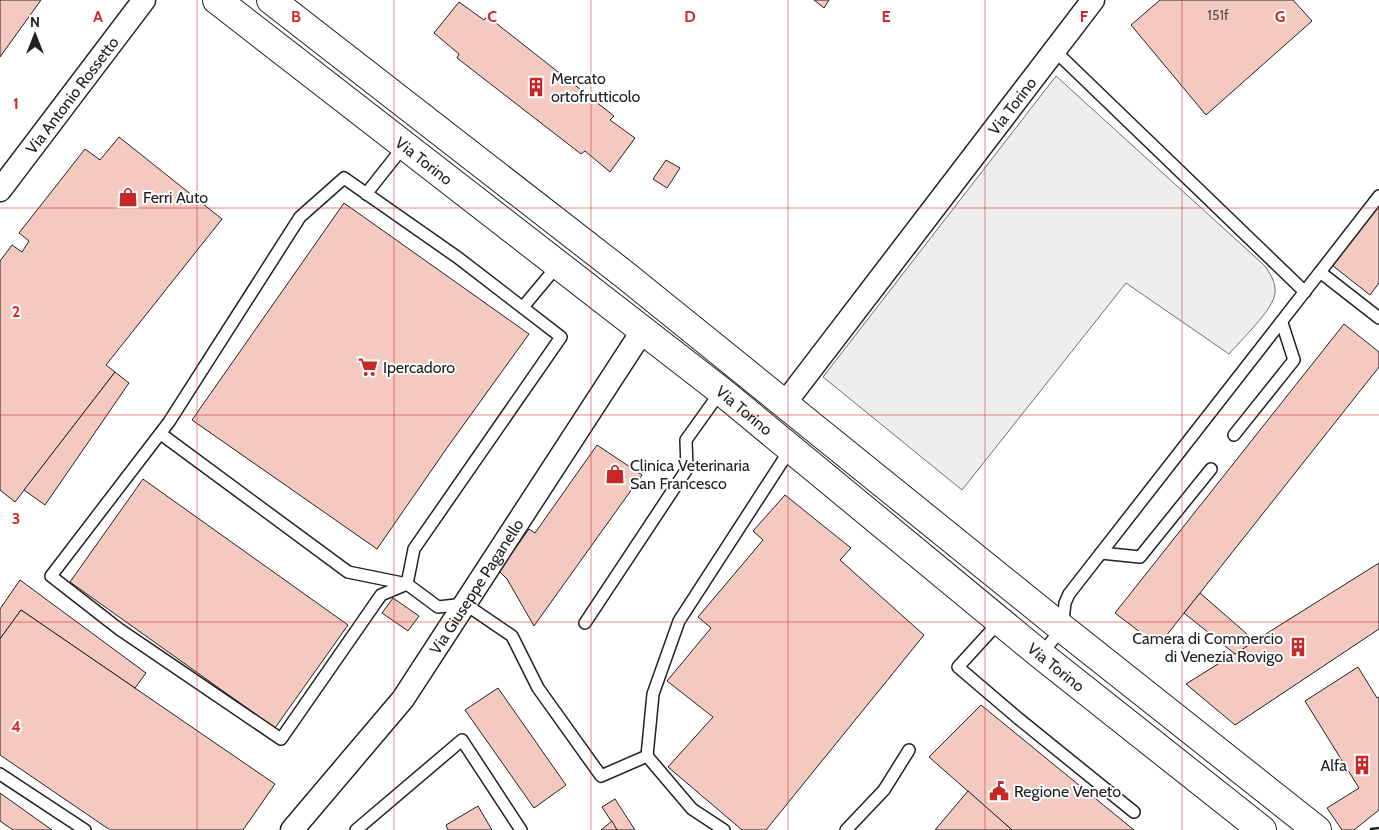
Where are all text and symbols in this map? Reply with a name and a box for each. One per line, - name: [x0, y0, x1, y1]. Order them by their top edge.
- house number: 151f: [1207, 6, 1229, 24]
- text: A: [93, 7, 103, 26]
- text: B: [291, 7, 301, 26]
- text: C: [487, 7, 497, 26]
- text: D: [684, 7, 696, 26]
- text: E: [881, 7, 891, 26]
- text: F: [1080, 7, 1089, 26]
- text: G: [1275, 7, 1285, 26]
- north arrow: [10, 10, 60, 60]
- text: N: [30, 13, 40, 31]
- street label: Via Antonio Rossetto: [22, 33, 123, 158]
- place label: Mercato ortofrutticolo: [551, 69, 640, 106]
- street label: Via Torino: [984, 73, 1041, 139]
- building icon: Mercato ortofrutticolo: [525, 76, 547, 98]
- text: 1: [13, 94, 19, 113]
- street label: Via Torino: [391, 133, 456, 189]
- shop icon: Ferri Auto: [117, 186, 139, 208]
- place label: Ferri Auto: [143, 188, 208, 207]
- text: 2: [12, 302, 20, 321]
- supermarket icon: Ipercadoro: [357, 356, 379, 378]
- place label: Ipercadoro: [383, 358, 455, 377]
- street label: Via Torino: [712, 382, 776, 439]
- place label: Clinica Veterinaria San Francesco: [630, 456, 750, 493]
- shop icon: Clinica Veterinaria San Francesco: [604, 463, 626, 485]
- text: 3: [12, 509, 20, 528]
- street label: Via Giuseppe Paganello: [426, 515, 528, 658]
- place label: Camera di Commercio di Venezia Rovigo: [1132, 629, 1283, 666]
- building icon: Camera di Commercio di Venezia Rovigo: [1287, 636, 1309, 658]
- street label: Via Torino: [1023, 639, 1088, 696]
- text: 4: [11, 717, 21, 736]
- building icon: Alfa: [1351, 754, 1373, 776]
- place label: Alfa: [1321, 756, 1347, 775]
- public building icon: Regione Veneto: [988, 780, 1010, 802]
- place label: Regione Veneto: [1014, 782, 1121, 801]

